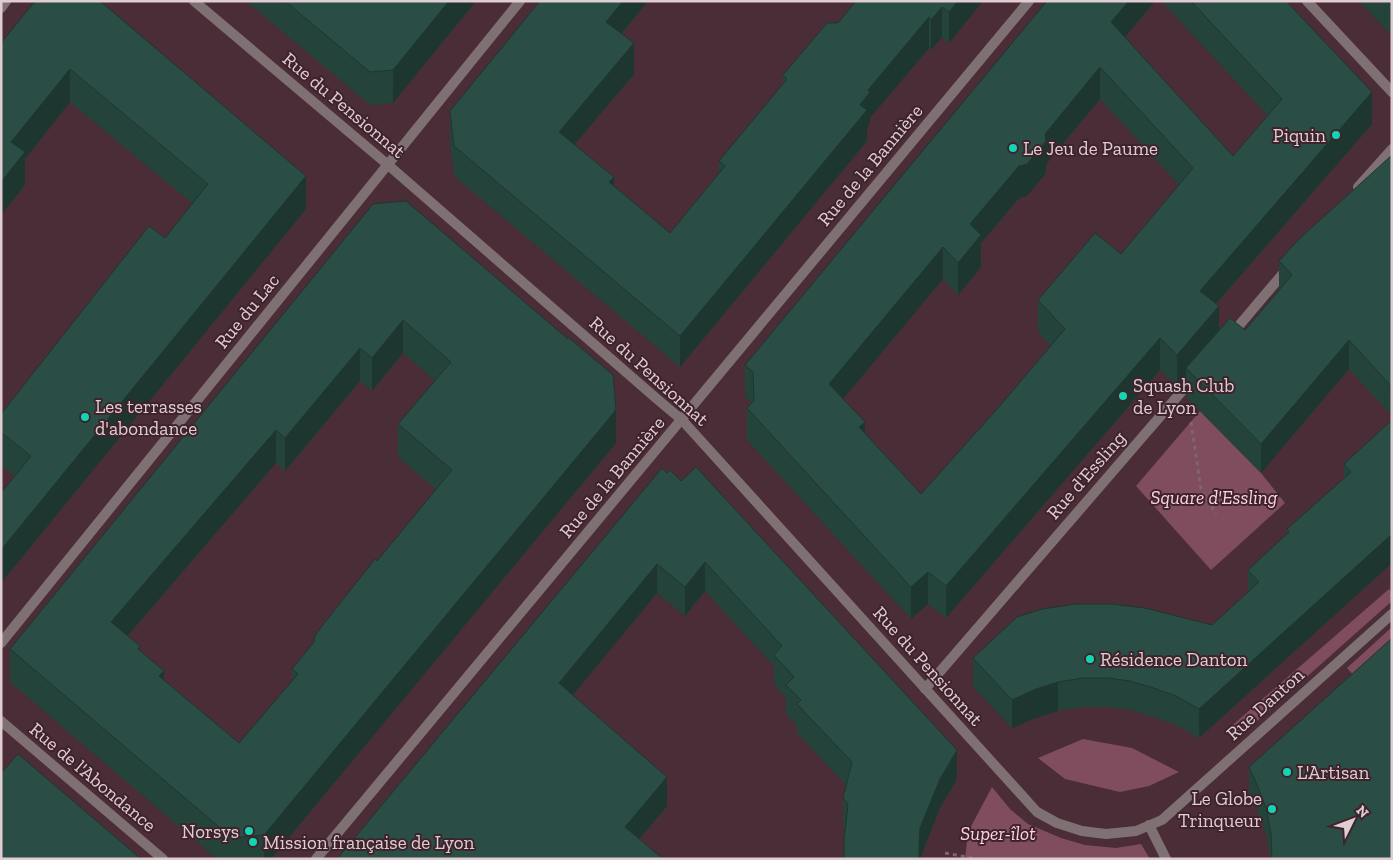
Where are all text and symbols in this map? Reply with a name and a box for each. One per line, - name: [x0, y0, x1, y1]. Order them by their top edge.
- street label: Rue du Pensionnat: [278, 47, 410, 163]
- street label: Rue de la Bannière: [813, 100, 928, 230]
- place label: Piquin: [1273, 124, 1326, 147]
- marker: Piquin: [1330, 129, 1342, 141]
- place label: Le Jeu de Paume: [1023, 137, 1158, 160]
- marker: Le Jeu de Paume: [1007, 142, 1019, 154]
- street label: Rue du Lac: [210, 269, 284, 353]
- street label: Rue du Pensionnat: [585, 311, 713, 431]
- place label: Squash Club de Lyon: [1133, 374, 1234, 419]
- marker: Squash Club de Lyon: [1117, 390, 1129, 402]
- place label: Les terrasses d'abondance: [95, 395, 202, 440]
- marker: Les terrasses d'abondance: [79, 411, 91, 423]
- street label: Rue de la Bannière: [555, 412, 670, 542]
- street label: Rue d'Essling: [1042, 426, 1131, 524]
- park label: Square d'Essling: [1150, 486, 1278, 509]
- street label: Rue du Pensionnat: [868, 602, 988, 730]
- place label: Résidence Danton: [1100, 648, 1247, 671]
- marker: Résidence Danton: [1084, 653, 1096, 665]
- street label: Rue Danton: [1221, 663, 1309, 745]
- street label: Rue de l'Abondance: [25, 717, 161, 837]
- place label: L'Artisan: [1297, 761, 1369, 784]
- marker: L'Artisan: [1281, 766, 1293, 778]
- place label: Le Globe Trinqueur: [1178, 787, 1262, 832]
- north arrow: [1328, 795, 1378, 845]
- text: N: [1352, 802, 1372, 822]
- marker: Le Globe Trinqueur: [1266, 803, 1278, 815]
- place label: Norsys: [182, 820, 239, 843]
- park label: Super-îlot: [960, 822, 1036, 845]
- marker: Norsys: [243, 825, 255, 837]
- place label: Mission française de Lyon: [263, 831, 474, 854]
- marker: Mission française de Lyon: [247, 836, 259, 848]

